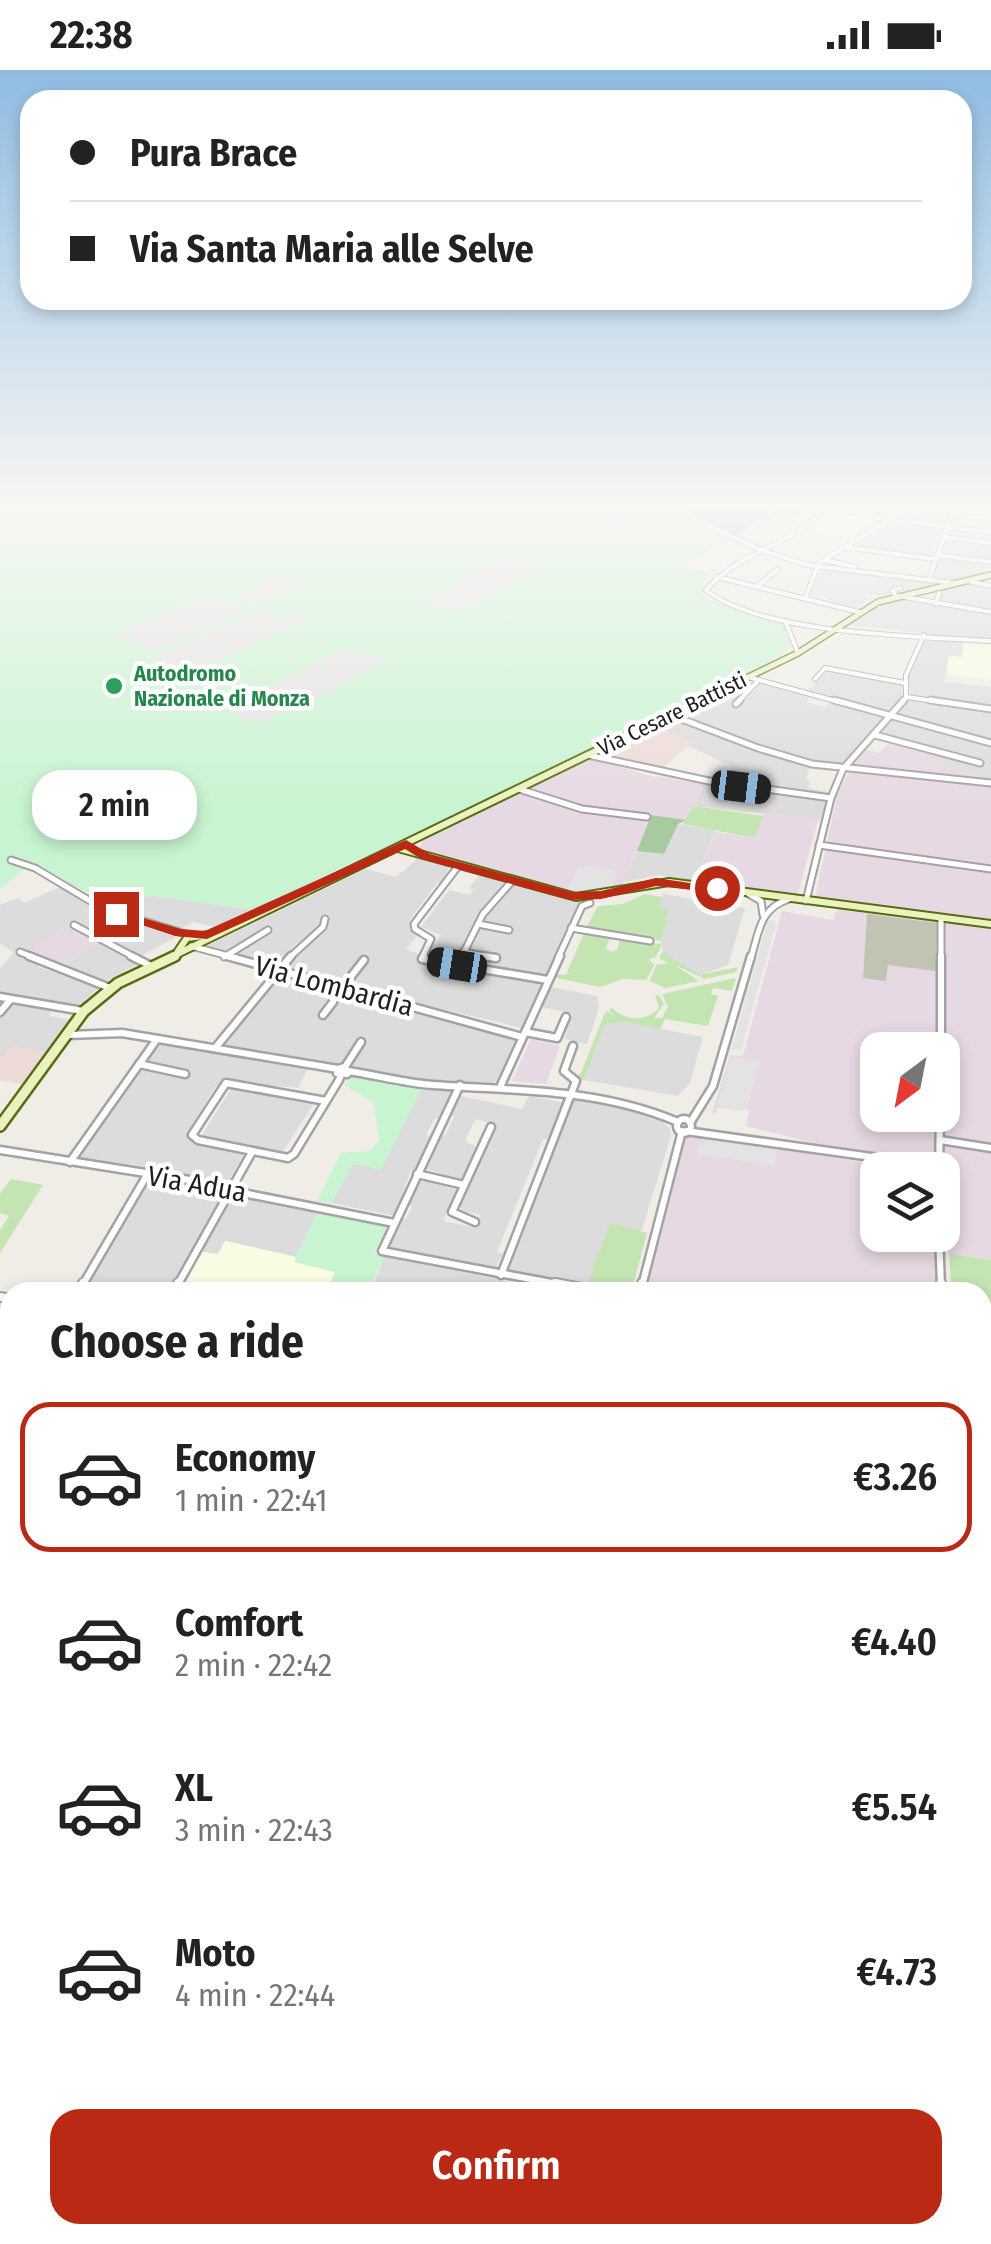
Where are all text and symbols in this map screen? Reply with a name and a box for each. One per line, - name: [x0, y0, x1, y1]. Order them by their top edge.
- text: 22:38: [50, 12, 133, 58]
- text: Pura Brace: [130, 130, 297, 176]
- text: Via Santa Maria alle Selve: [130, 226, 534, 272]
- place label: Autodromo Nazionale di Monza: [133, 660, 310, 712]
- street label: Via Cesare Battisti: [593, 666, 751, 762]
- marker: Autodromo Nazionale di Monza: [103, 675, 125, 697]
- car: [709, 768, 773, 806]
- callout: 2 min: [34, 769, 198, 839]
- text: 2 min: [79, 786, 150, 824]
- route start: [695, 866, 740, 911]
- route end: [94, 892, 139, 937]
- car: [425, 945, 489, 985]
- street label: Via Lombardia: [251, 949, 417, 1023]
- north arrow: [860, 1032, 960, 1132]
- map controls: [860, 1032, 960, 1252]
- button: layers: [860, 1152, 960, 1252]
- street label: Via Adua: [145, 1159, 249, 1209]
- text: Choose a ride: [50, 1315, 304, 1369]
- icon: car: [55, 1432, 145, 1522]
- text: Economy: [175, 1435, 315, 1481]
- text: €3.26: [853, 1454, 937, 1500]
- text: 1 min · 22:41: [175, 1481, 327, 1519]
- icon: car: [55, 1597, 145, 1687]
- text: Comfort: [175, 1600, 303, 1646]
- text: €4.40: [851, 1619, 937, 1665]
- text: 2 min · 22:42: [175, 1646, 332, 1684]
- icon: car: [55, 1762, 145, 1852]
- text: XL: [175, 1765, 213, 1811]
- text: €5.54: [852, 1784, 937, 1830]
- text: 3 min · 22:43: [175, 1811, 333, 1849]
- icon: car: [55, 1927, 145, 2017]
- text: Moto: [175, 1930, 256, 1976]
- text: €4.73: [857, 1949, 937, 1995]
- text: 4 min · 22:44: [175, 1976, 335, 2014]
- button: Confirm: [50, 2109, 942, 2224]

